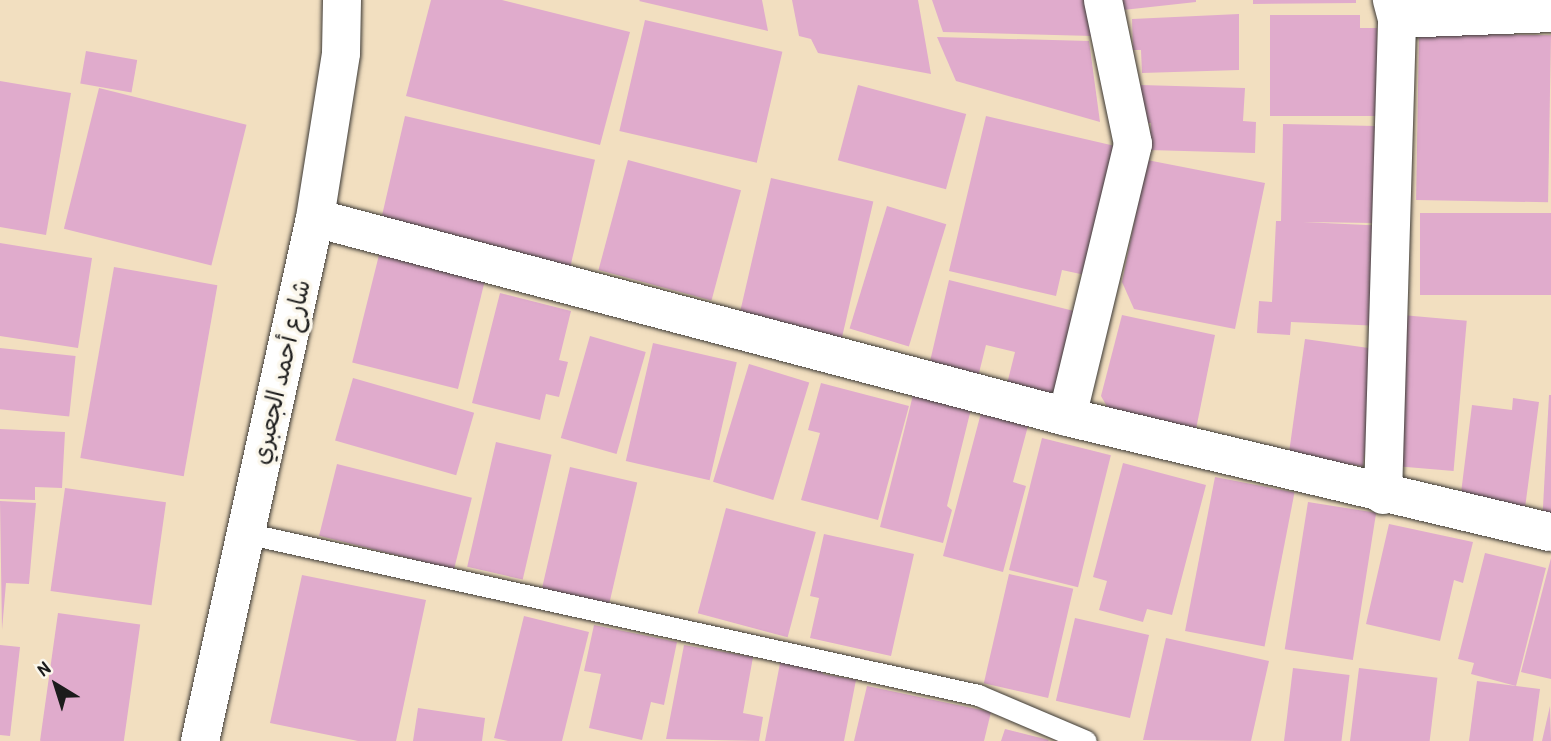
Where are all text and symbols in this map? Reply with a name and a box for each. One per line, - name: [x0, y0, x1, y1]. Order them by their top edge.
- street label: شارع أحمد الجعبري: [246, 277, 316, 467]
- north arrow: [21, 650, 91, 720]
- text: N: [31, 655, 55, 682]

